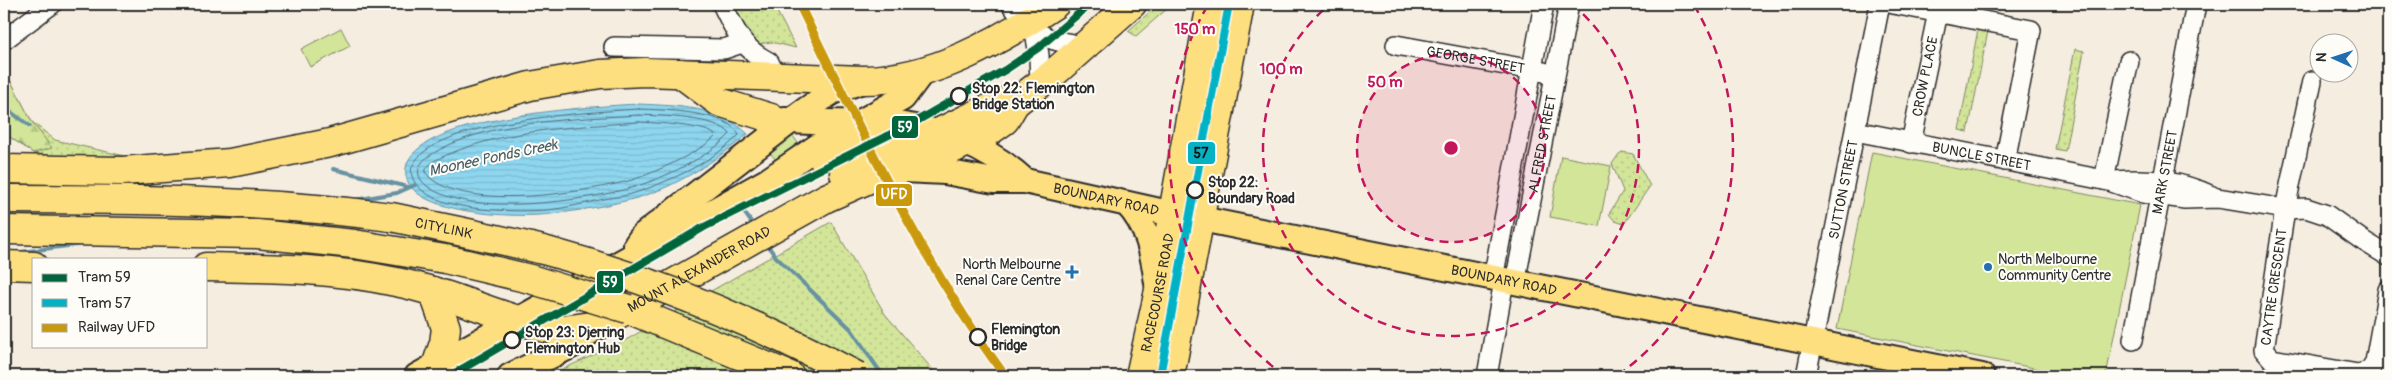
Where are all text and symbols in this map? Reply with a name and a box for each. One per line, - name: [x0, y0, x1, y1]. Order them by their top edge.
- text: 150 m: [1175, 20, 1215, 39]
- north arrow: [2310, 32, 2360, 82]
- street label: CROW PLACE: [1908, 35, 1941, 118]
- street label: GEORGE STREET: [1425, 42, 1526, 77]
- text: N: [2313, 52, 2330, 63]
- text: 100 m: [1260, 60, 1302, 79]
- text: 50 m: [1368, 73, 1402, 92]
- place label: Stop 22: Flemington Bridge Station: [972, 80, 1095, 113]
- marker: Stop 22: Flemington Bridge Station: [950, 87, 968, 105]
- street label: ALFRED STREET: [1524, 93, 1560, 194]
- line badge: 59: [891, 115, 919, 139]
- text: 59: [898, 119, 912, 136]
- street label: MARK STREET: [2148, 128, 2181, 215]
- water label: Moonee Ponds Creek: [427, 135, 561, 181]
- street label: SUTTON STREET: [1825, 138, 1861, 241]
- street label: BUNCLE STREET: [1931, 138, 2032, 174]
- centre of rings: [1442, 139, 1460, 157]
- line badge: 57: [1187, 141, 1216, 165]
- text: 57: [1194, 145, 1209, 162]
- place label: Stop 22: Boundary Road: [1208, 174, 1295, 207]
- street label: BOUNDARY ROAD: [1052, 179, 1161, 219]
- marker: Stop 22: Boundary Road: [1186, 181, 1204, 199]
- line badge: UFD: [875, 183, 913, 207]
- text: UFD: [881, 186, 907, 203]
- street label: CITYLINK: [414, 214, 475, 242]
- street label: MOUNT ALEXANDER ROAD: [624, 222, 774, 316]
- street label: CAYTRE CRESCENT: [2257, 227, 2291, 346]
- street label: RACECOURSE ROAD: [1137, 232, 1178, 354]
- place label: North Melbourne Community Centre: [1998, 251, 2111, 284]
- place label: North Melbourne Renal Care Centre: [955, 256, 1061, 289]
- legend: [32, 258, 208, 348]
- street label: BOUNDARY ROAD: [1450, 261, 1559, 299]
- marker: North Melbourne Community Centre: [1982, 261, 1994, 273]
- marker: North Melbourne Renal Care Centre: [1065, 265, 1079, 279]
- text: Tram 59: [78, 268, 131, 287]
- line badge: 59: [596, 270, 624, 294]
- text: 59: [603, 274, 617, 291]
- text: Tram 57: [78, 294, 131, 313]
- text: Railway UFD: [78, 318, 155, 337]
- place label: Flemington Bridge: [991, 321, 1060, 354]
- place label: Stop 23: Djerring Flemington Hub: [525, 324, 624, 357]
- marker: Flemington Bridge: [969, 328, 987, 346]
- marker: Stop 23: Djerring Flemington Hub: [503, 331, 521, 349]

